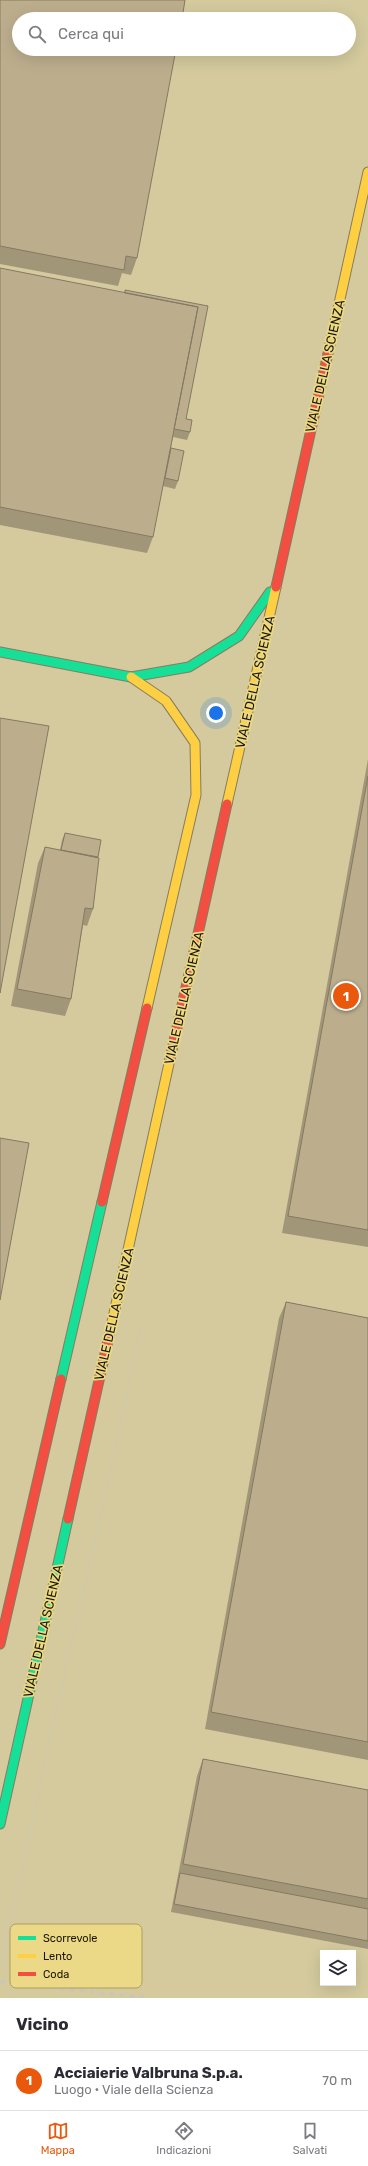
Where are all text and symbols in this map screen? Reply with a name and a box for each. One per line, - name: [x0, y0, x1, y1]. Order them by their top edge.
- search box: [12, 12, 356, 56]
- icon: search: [26, 23, 48, 45]
- text: Cerca qui: [58, 25, 124, 43]
- street label: VIALE DELLA SCIENZA: [302, 298, 348, 434]
- street label: VIALE DELLA SCIENZA: [232, 614, 278, 750]
- your location: [206, 703, 226, 723]
- street label: VIALE DELLA SCIENZA: [161, 930, 207, 1066]
- pin: 1: [333, 981, 359, 1011]
- street label: VIALE DELLA SCIENZA: [91, 1246, 137, 1382]
- street label: VIALE DELLA SCIENZA: [20, 1563, 66, 1699]
- legend: [10, 1924, 142, 1988]
- text: Scorrevole: [43, 1932, 97, 1945]
- text: Lento: [43, 1950, 72, 1963]
- map controls: [320, 1950, 356, 1986]
- button: layers: [320, 1950, 356, 1986]
- text: Coda: [43, 1968, 69, 1981]
- text: Vicino: [16, 2014, 69, 2034]
- text: Acciaierie Valbruna S.p.a.: [54, 2064, 243, 2082]
- text: 1: [26, 2073, 32, 2088]
- text: 70 m: [322, 2073, 352, 2088]
- text: Luogo · Viale della Scienza: [54, 2082, 213, 2097]
- tab: Mappa: [41, 2120, 75, 2157]
- tab: Indicazioni: [156, 2120, 211, 2157]
- tab: Salvati: [293, 2120, 327, 2157]

